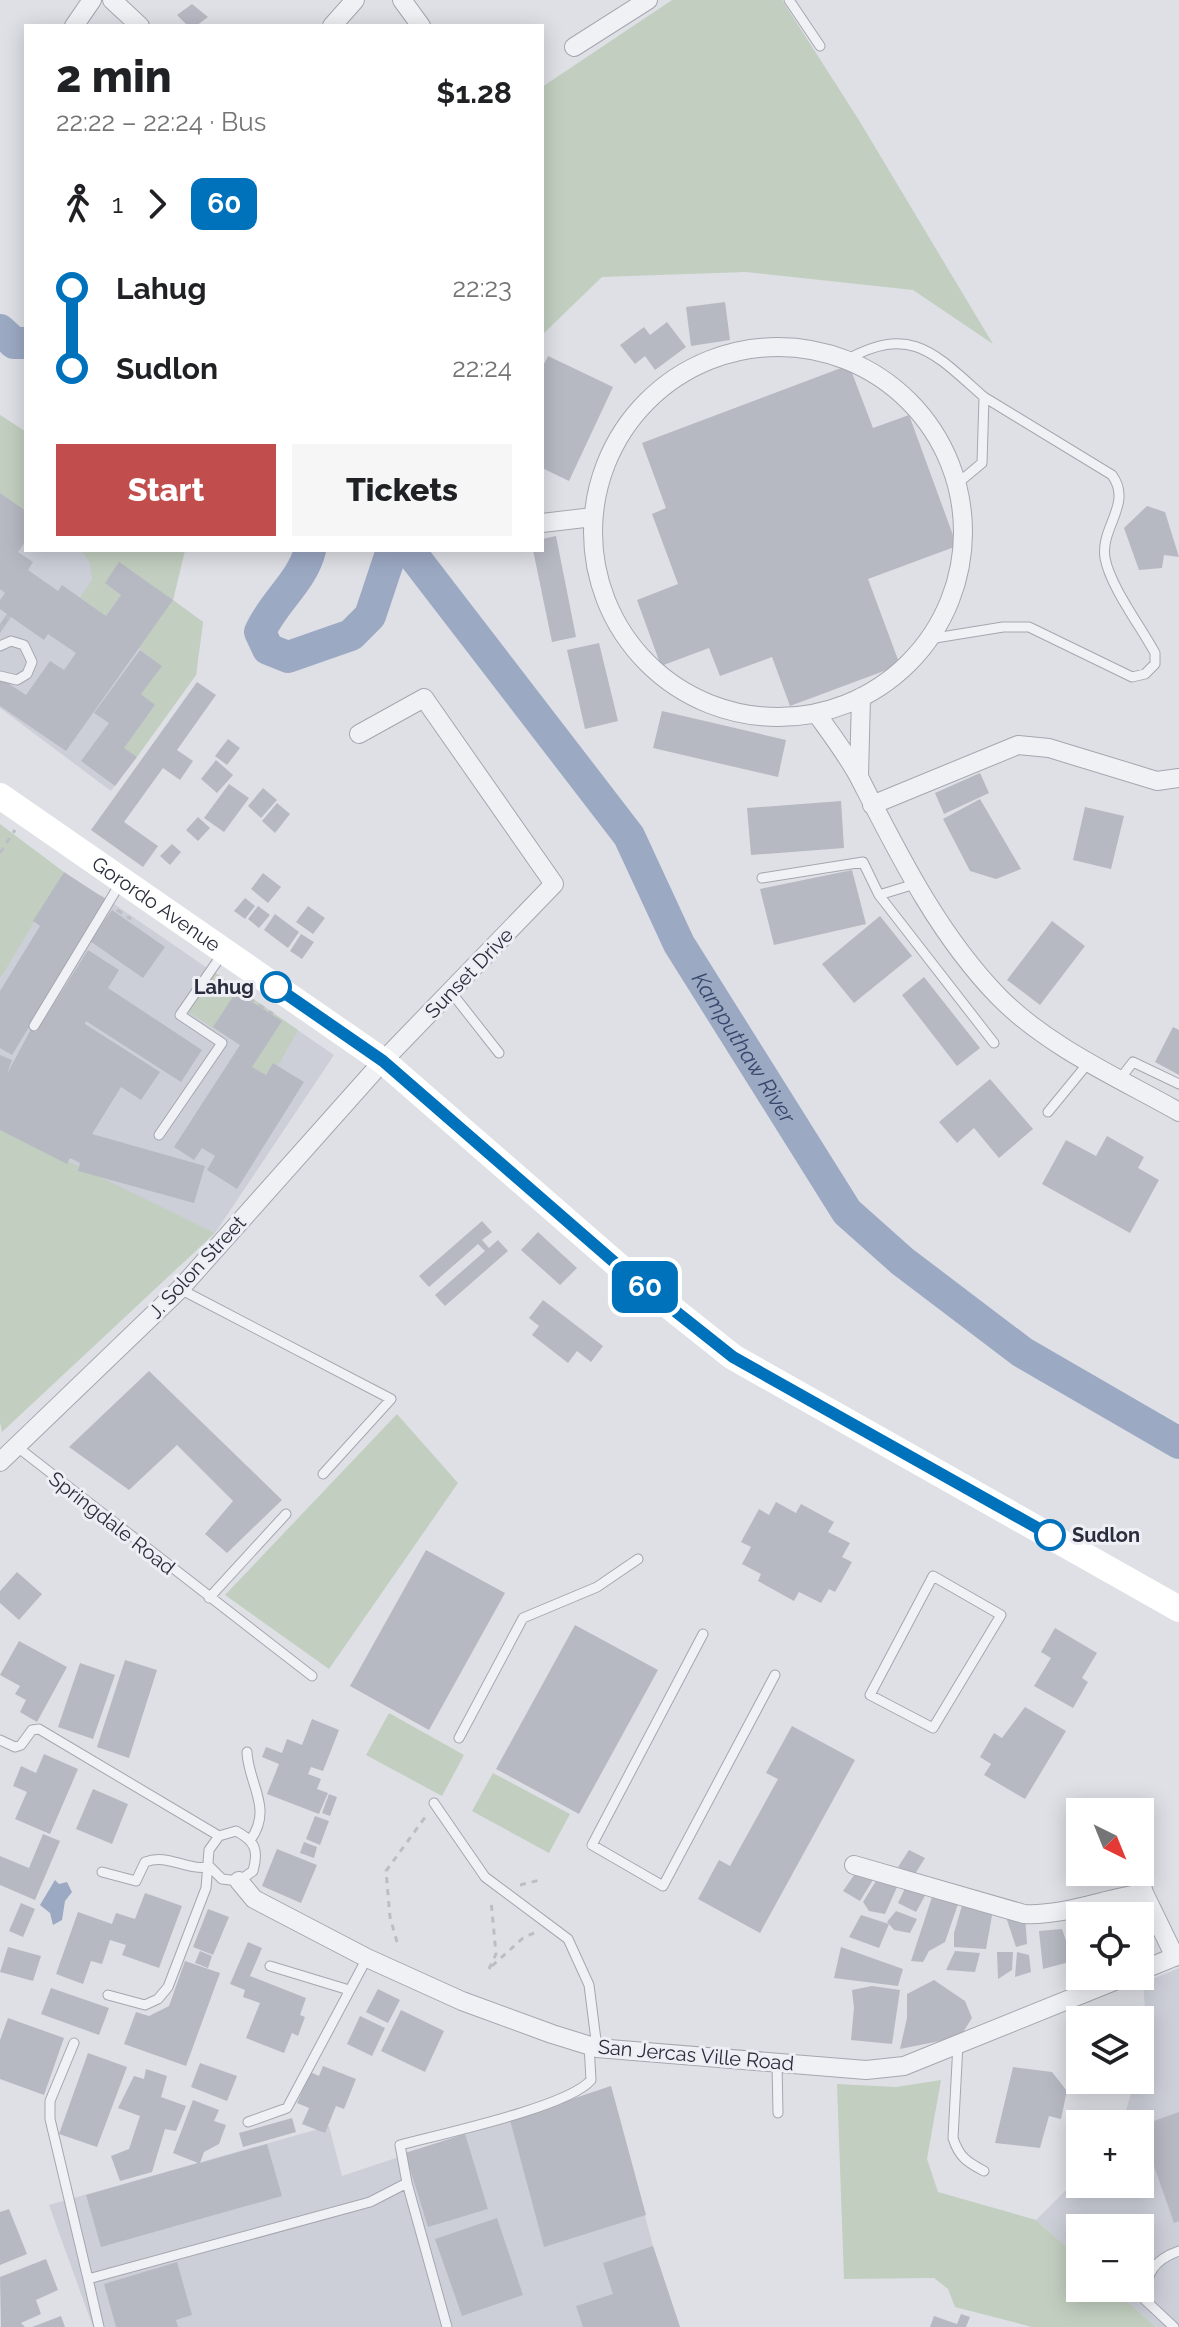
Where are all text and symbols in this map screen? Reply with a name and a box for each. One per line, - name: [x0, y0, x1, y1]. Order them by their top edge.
- text: 2 min: [56, 51, 172, 102]
- text: $1.28: [436, 75, 512, 110]
- text: 22:22 – 22:24 · Bus: [56, 107, 266, 137]
- icon: walk: [56, 182, 100, 226]
- icon: forward: [135, 182, 179, 226]
- text: 60: [207, 187, 241, 220]
- text: 1: [112, 189, 123, 219]
- text: Lahug: [116, 271, 206, 306]
- text: 22:23: [453, 273, 512, 303]
- text: Sudlon: [116, 351, 218, 386]
- text: 22:24: [452, 353, 512, 383]
- button: Start: [56, 444, 276, 536]
- button: Tickets: [292, 444, 512, 536]
- street label: Gorordo Avenue: [87, 851, 225, 957]
- street label: Sunset Drive: [420, 923, 518, 1023]
- water label: Kamputhaw River: [687, 967, 802, 1129]
- marker: Lahug: [261, 972, 291, 1002]
- place label: Lahug: [194, 975, 254, 999]
- street label: J. Solon Street: [143, 1210, 251, 1323]
- line badge: 60: [609, 1261, 681, 1313]
- text: 60: [628, 1270, 662, 1303]
- street label: Springdale Road: [44, 1466, 180, 1580]
- marker: Sudlon: [1035, 1520, 1065, 1550]
- place label: Sudlon: [1072, 1523, 1140, 1547]
- north arrow: [1066, 1798, 1154, 1886]
- map controls: [1066, 1798, 1154, 2302]
- button: locate: [1066, 1902, 1154, 1990]
- button: layers: [1066, 2006, 1154, 2094]
- street label: San Jercas Ville Road: [597, 2034, 795, 2076]
- button: +: [1066, 2110, 1154, 2198]
- button: −: [1066, 2214, 1154, 2302]

